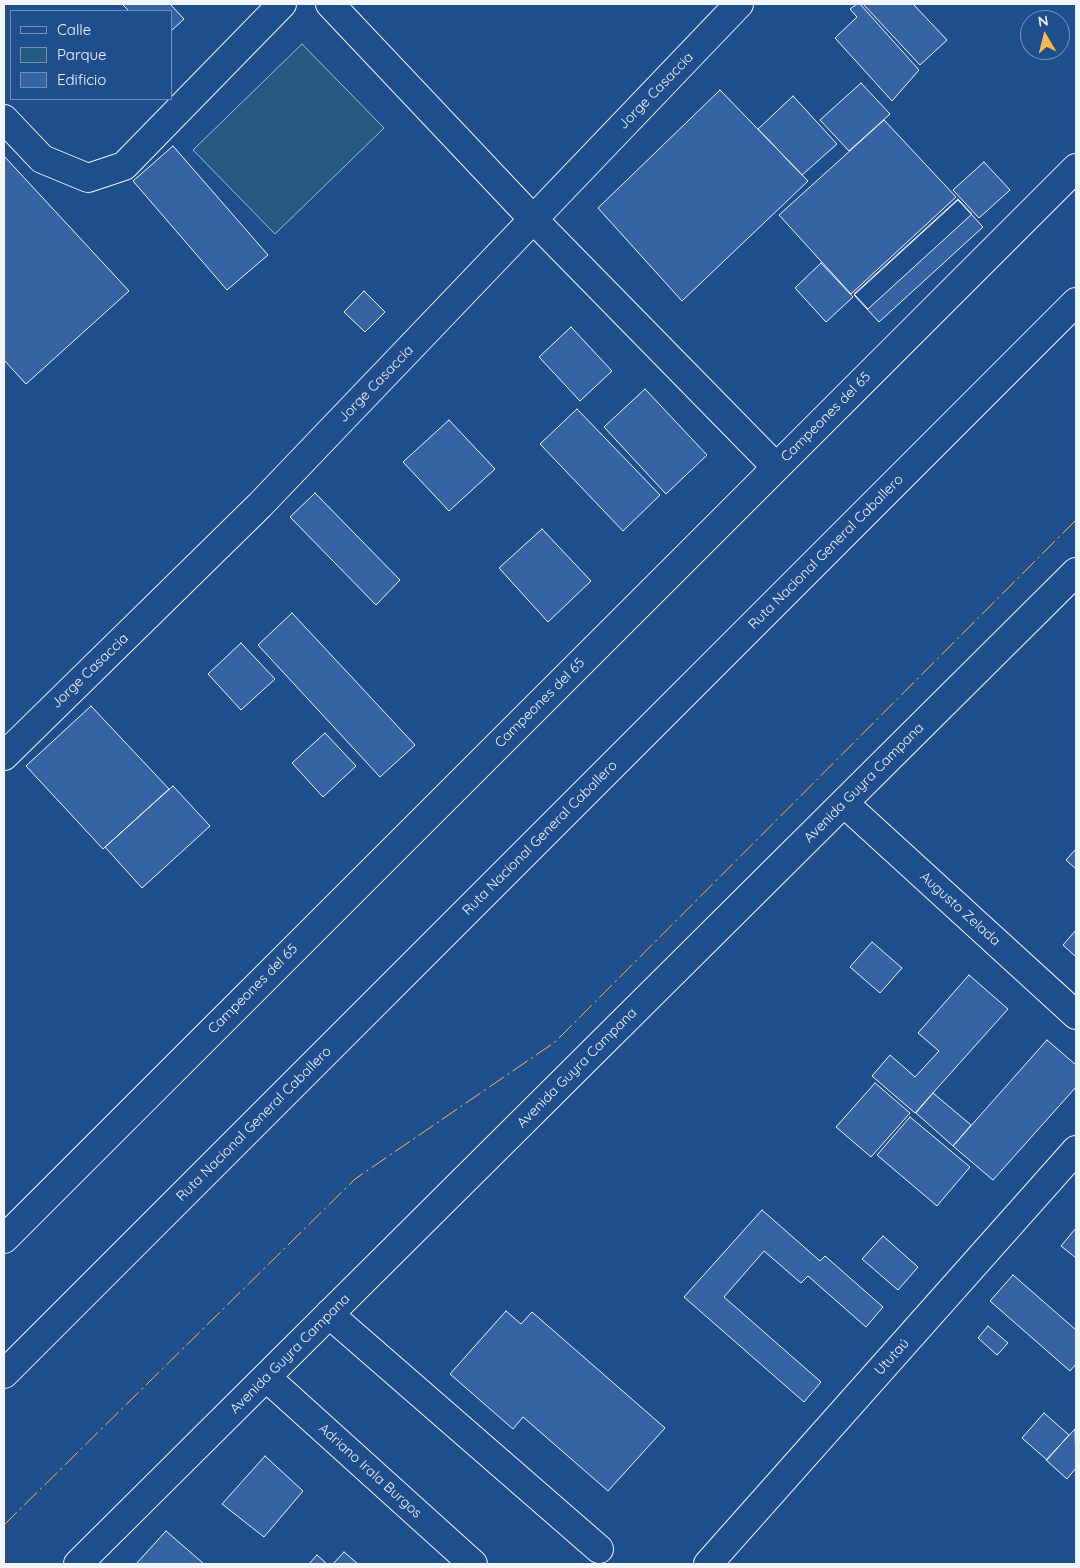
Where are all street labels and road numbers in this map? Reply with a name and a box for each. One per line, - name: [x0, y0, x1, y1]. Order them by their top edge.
- street label: Jorge Casaccia: [615, 49, 697, 133]
- street label: Jorge Casaccia: [335, 342, 417, 426]
- street label: Campeones del 65: [778, 369, 874, 465]
- street label: Ruta Nacional General Caballero: [745, 471, 907, 633]
- street label: Jorge Casaccia: [48, 630, 132, 712]
- street label: Campeones del 65: [492, 655, 588, 751]
- street label: Avenida Guyra Campana: [800, 719, 928, 847]
- street label: Ruta Nacional General Caballero: [459, 757, 621, 919]
- street label: Augusto Zelada: [916, 869, 1004, 949]
- street label: Campeones del 65: [205, 941, 301, 1037]
- street label: Avenida Guyra Campana: [513, 1004, 641, 1132]
- street label: Ruta Nacional General Caballero: [173, 1043, 335, 1205]
- street label: Avenida Guyra Campana: [226, 1290, 354, 1418]
- street label: Ututaú: [871, 1335, 913, 1379]
- street label: Adriano Irala Burgos: [315, 1420, 425, 1522]

